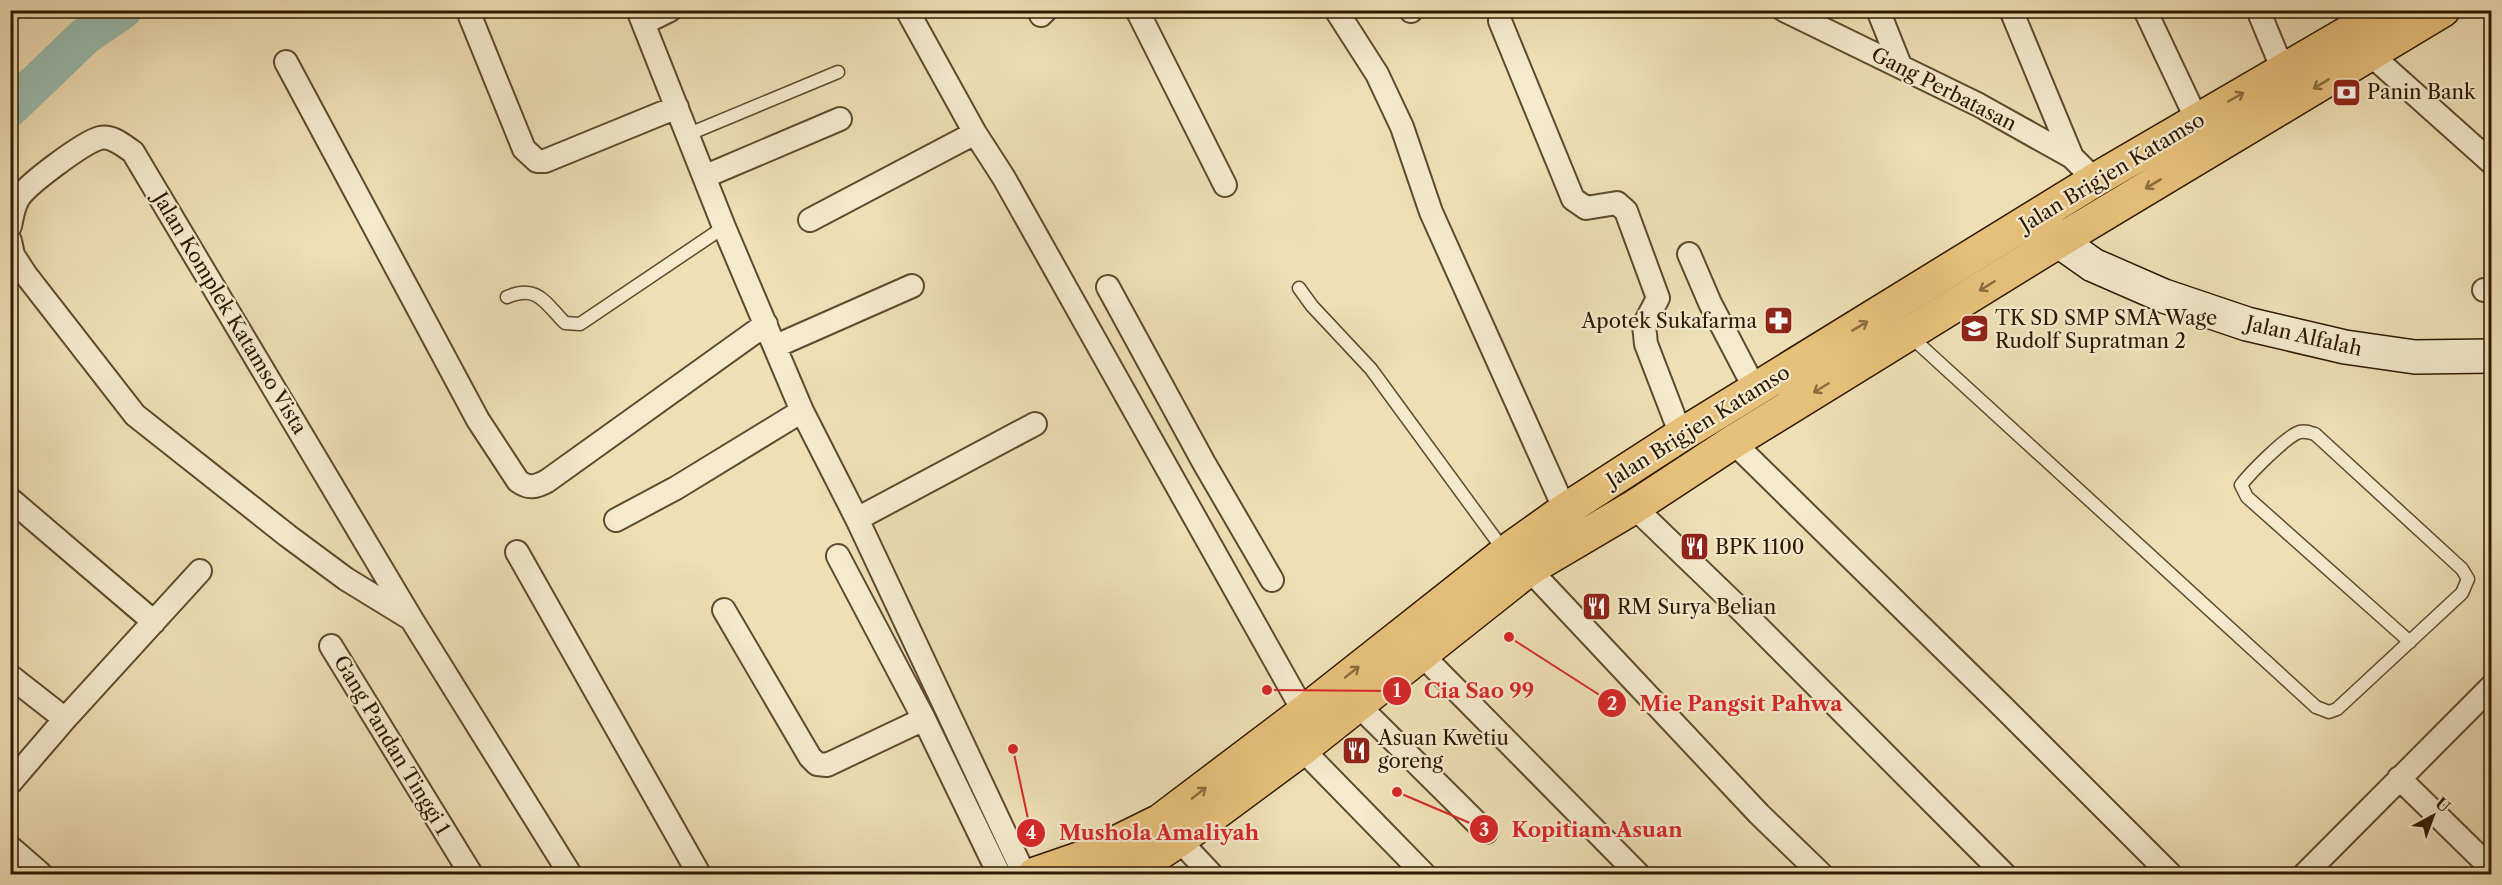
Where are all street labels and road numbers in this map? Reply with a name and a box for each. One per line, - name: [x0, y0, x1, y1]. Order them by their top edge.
- street label: Gang Perbatasan: [1868, 42, 2021, 136]
- street label: Jalan Brigjen Katamso: [2013, 107, 2209, 238]
- street label: Jalan Komplek Katamso Vista: [147, 185, 312, 439]
- street label: Jalan Alfalah: [2241, 310, 2365, 361]
- street label: Jalan Brigjen Katamso: [1600, 360, 1794, 494]
- street label: Gang Pandan Tinggi 1: [329, 651, 455, 840]

